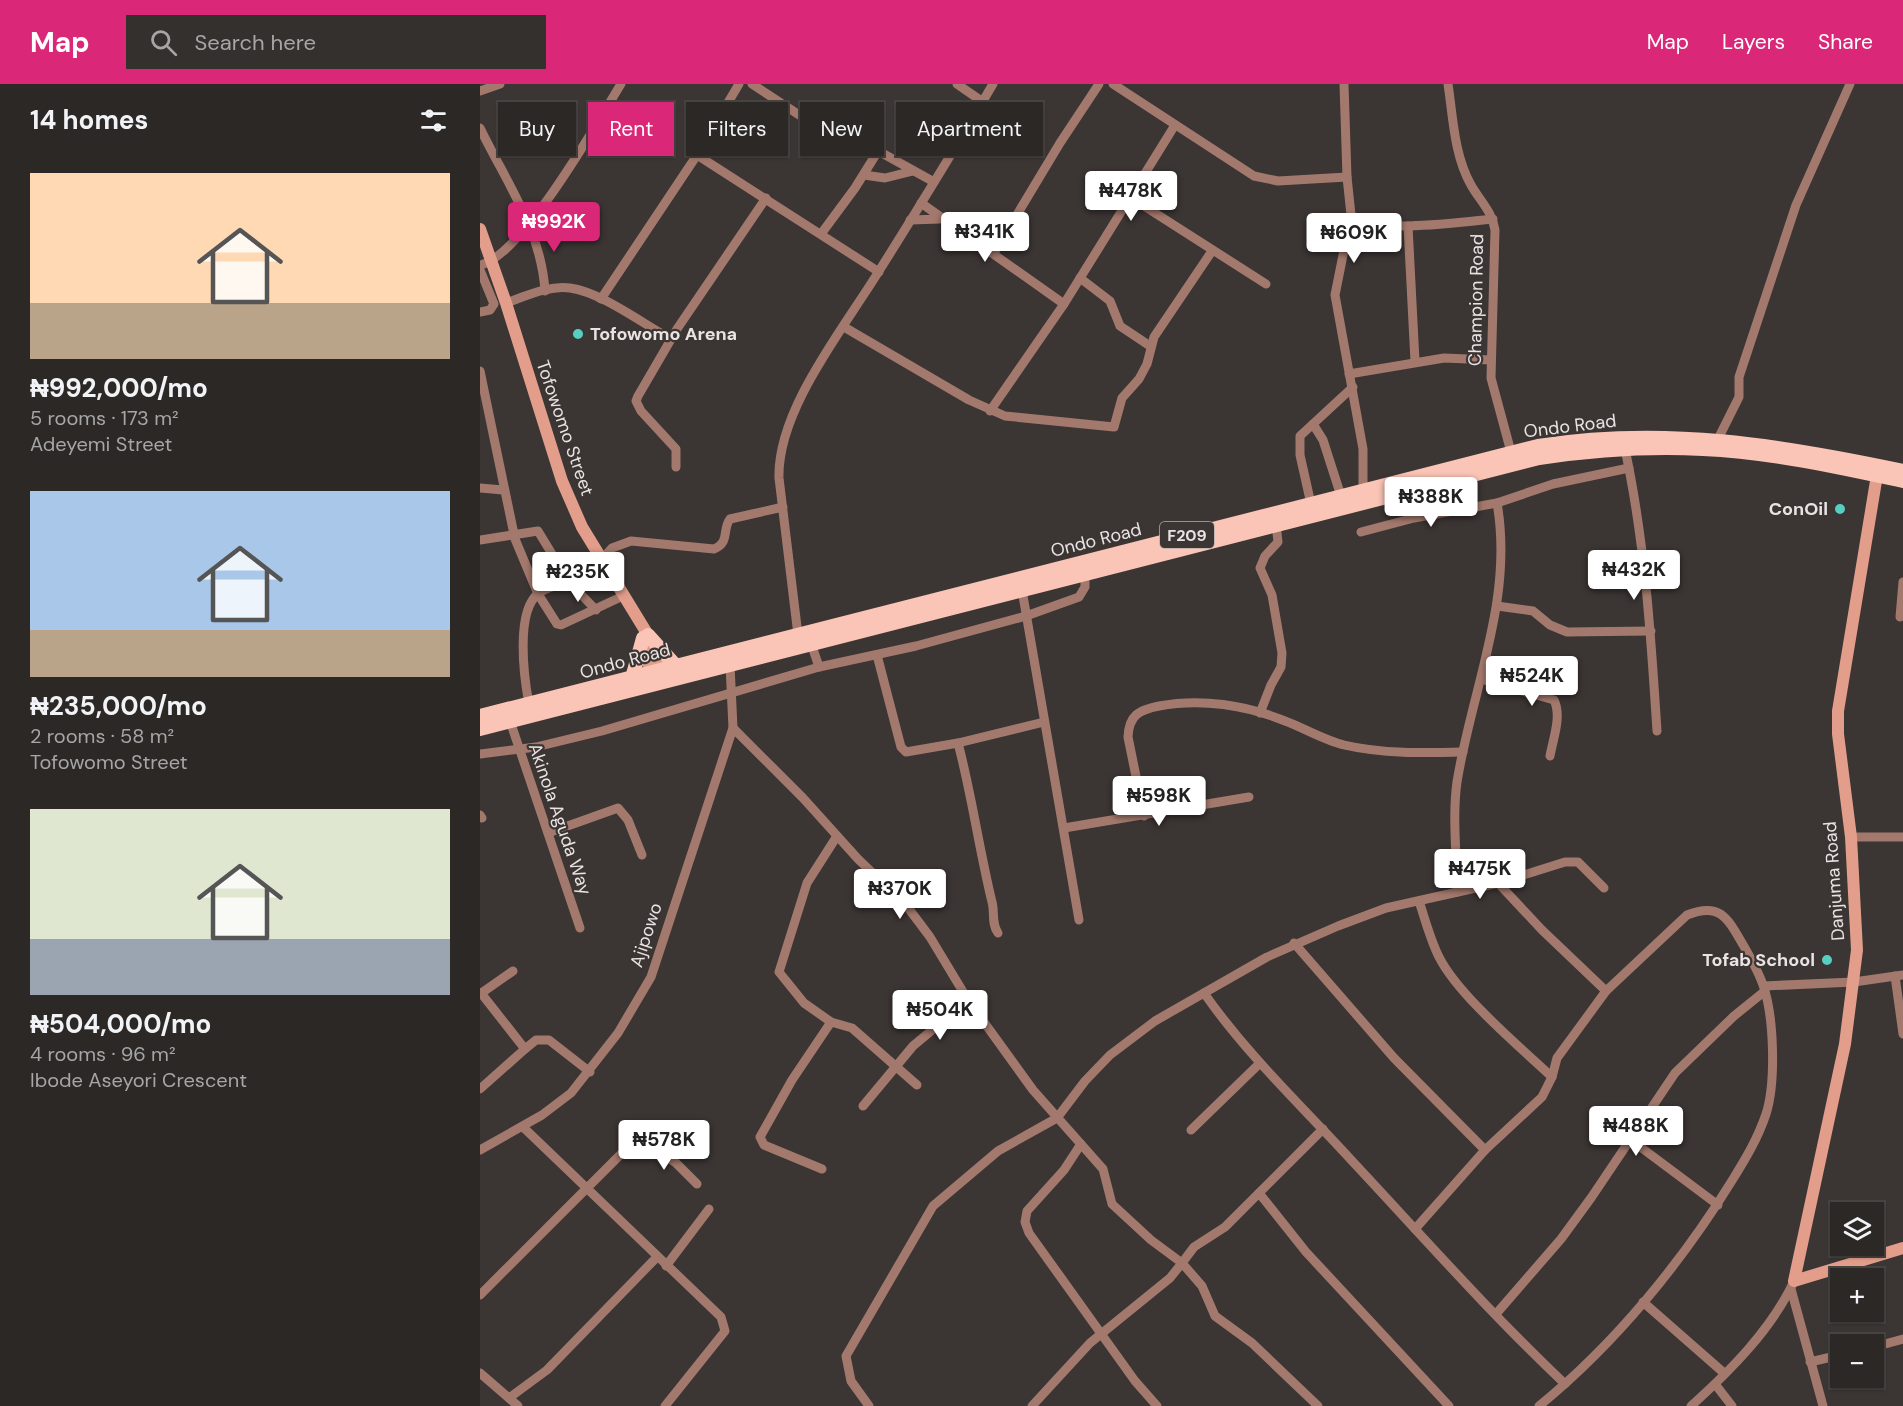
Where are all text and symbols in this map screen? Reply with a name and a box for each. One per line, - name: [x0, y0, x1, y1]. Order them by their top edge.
- search box: [126, 15, 546, 69]
- text: Map: [30, 24, 90, 61]
- icon: search: [147, 26, 180, 59]
- text: Search here: [195, 28, 316, 57]
- text: Map: [1647, 28, 1689, 56]
- text: Layers: [1722, 28, 1785, 56]
- text: Share: [1818, 28, 1873, 56]
- chip: Buy: [498, 102, 576, 156]
- chip: Rent: [588, 102, 674, 156]
- chip: Filters: [686, 102, 788, 156]
- chip: New: [800, 102, 884, 156]
- chip: Apartment: [896, 102, 1043, 156]
- text: 14 homes: [30, 103, 148, 137]
- icon: filters: [417, 104, 450, 137]
- pin: ₦478K: [1089, 171, 1173, 222]
- text: ₦478K: [1099, 177, 1163, 203]
- pin: ₦992K: [512, 202, 596, 253]
- text: ₦992K: [522, 208, 586, 234]
- icon: home: [186, 212, 294, 320]
- pin: ₦341K: [943, 212, 1027, 263]
- pin: ₦609K: [1312, 213, 1396, 264]
- text: ₦341K: [955, 218, 1015, 244]
- text: ₦609K: [1321, 219, 1387, 245]
- street label: Champion Road: [1463, 234, 1489, 366]
- place label: Tofowomo Arena: [590, 322, 737, 346]
- marker: Tofowomo Arena: [571, 327, 585, 341]
- street label: Tofowomo Street: [531, 357, 599, 499]
- text: ₦992,000/mo: [30, 371, 208, 405]
- text: 5 rooms · 173 m²: [30, 405, 179, 431]
- street label: Ondo Road: [1522, 408, 1618, 444]
- text: Adeyemi Street: [30, 431, 172, 457]
- pin: ₦388K: [1389, 477, 1473, 528]
- text: ₦388K: [1399, 483, 1463, 509]
- place label: ConOil: [1769, 497, 1828, 521]
- marker: ConOil: [1833, 502, 1847, 516]
- street label: Ondo Road: [1048, 517, 1144, 563]
- road number: F209: [1160, 522, 1214, 548]
- icon: home: [186, 530, 294, 638]
- pin: ₦432K: [1592, 550, 1676, 601]
- pin: ₦235K: [536, 552, 620, 603]
- text: ₦432K: [1602, 556, 1666, 582]
- text: ₦235K: [546, 558, 610, 584]
- street label: Ondo Road: [577, 637, 673, 685]
- pin: ₦524K: [1490, 656, 1574, 707]
- text: ₦524K: [1500, 662, 1564, 688]
- text: ₦235,000/mo: [30, 689, 207, 723]
- text: 2 rooms · 58 m²: [30, 723, 174, 749]
- street label: Akinola Aguda Way: [523, 740, 597, 898]
- text: Tofowomo Street: [30, 749, 188, 775]
- pin: ₦598K: [1117, 776, 1201, 827]
- text: ₦598K: [1127, 782, 1191, 808]
- street label: Danjuma Road: [1818, 820, 1850, 942]
- icon: home: [186, 848, 294, 956]
- pin: ₦475K: [1438, 849, 1522, 900]
- text: ₦475K: [1448, 855, 1512, 881]
- pin: ₦370K: [858, 869, 942, 920]
- text: ₦370K: [868, 875, 932, 901]
- street label: Ajipowo: [624, 900, 668, 970]
- place label: Tofab School: [1702, 948, 1815, 972]
- marker: Tofab School: [1820, 953, 1834, 967]
- pin: ₦504K: [898, 990, 982, 1041]
- text: ₦504K: [906, 996, 974, 1022]
- text: ₦504,000/mo: [30, 1007, 211, 1041]
- text: 4 rooms · 96 m²: [30, 1041, 176, 1067]
- text: Ibode Aseyori Crescent: [30, 1067, 247, 1093]
- pin: ₦488K: [1594, 1106, 1678, 1157]
- text: ₦488K: [1603, 1112, 1669, 1138]
- pin: ₦578K: [622, 1120, 706, 1171]
- text: ₦578K: [632, 1126, 696, 1152]
- map controls: [1830, 1202, 1884, 1388]
- button: layers: [1830, 1202, 1884, 1256]
- button: +: [1830, 1268, 1884, 1322]
- button: −: [1830, 1334, 1884, 1388]

